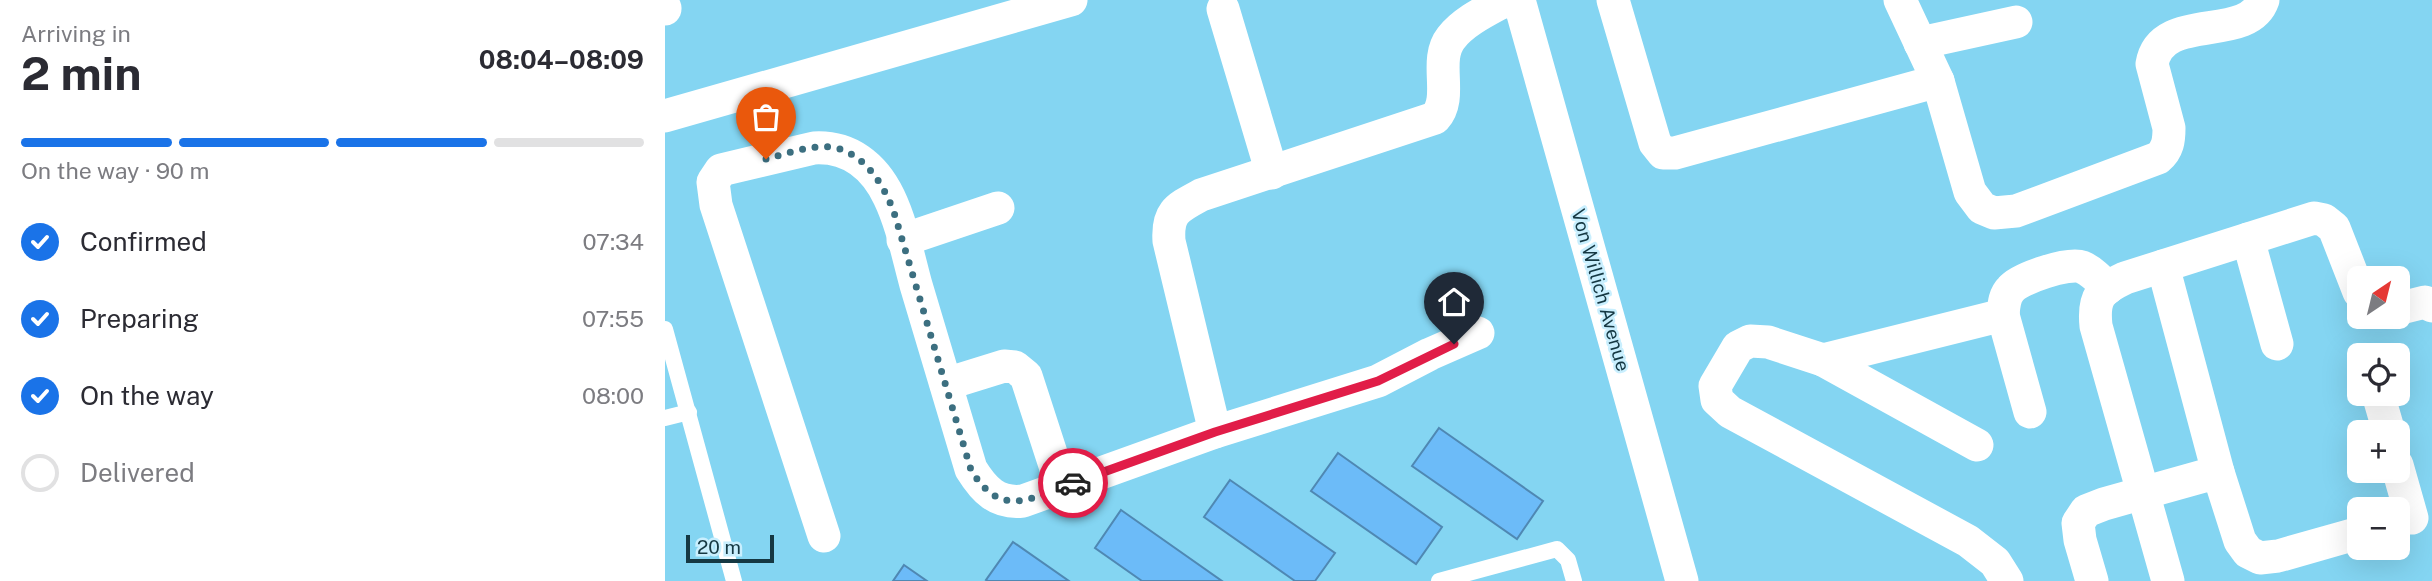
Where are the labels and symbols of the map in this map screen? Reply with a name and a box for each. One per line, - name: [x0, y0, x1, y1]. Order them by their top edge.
- pin: [736, 87, 796, 159]
- street label: Von Willich Avenue: [1567, 206, 1635, 374]
- north arrow: [2347, 266, 2410, 329]
- pin: [1424, 272, 1484, 344]
- courier: [1038, 448, 1108, 518]
- scale bar: [686, 532, 773, 564]

